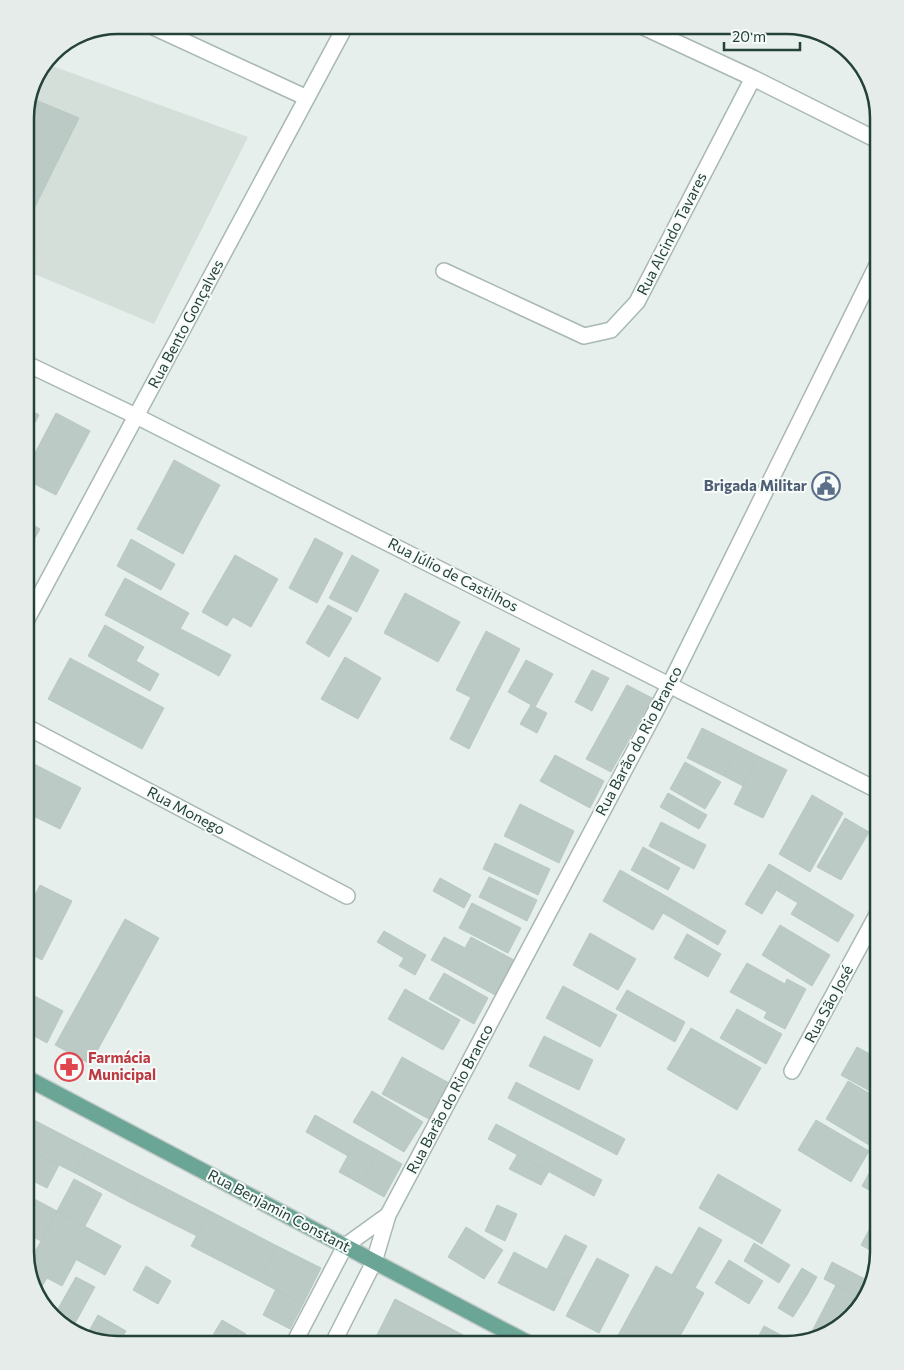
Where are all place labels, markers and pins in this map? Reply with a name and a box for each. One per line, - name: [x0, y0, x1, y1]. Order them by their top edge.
- public building icon: Brigada Militar: [811, 471, 841, 501]
- place label: Brigada Militar: [704, 476, 807, 494]
- place label: Farmácia Municipal: [88, 1048, 156, 1083]
- pharmacy icon: Farmácia Municipal: [54, 1052, 84, 1082]

